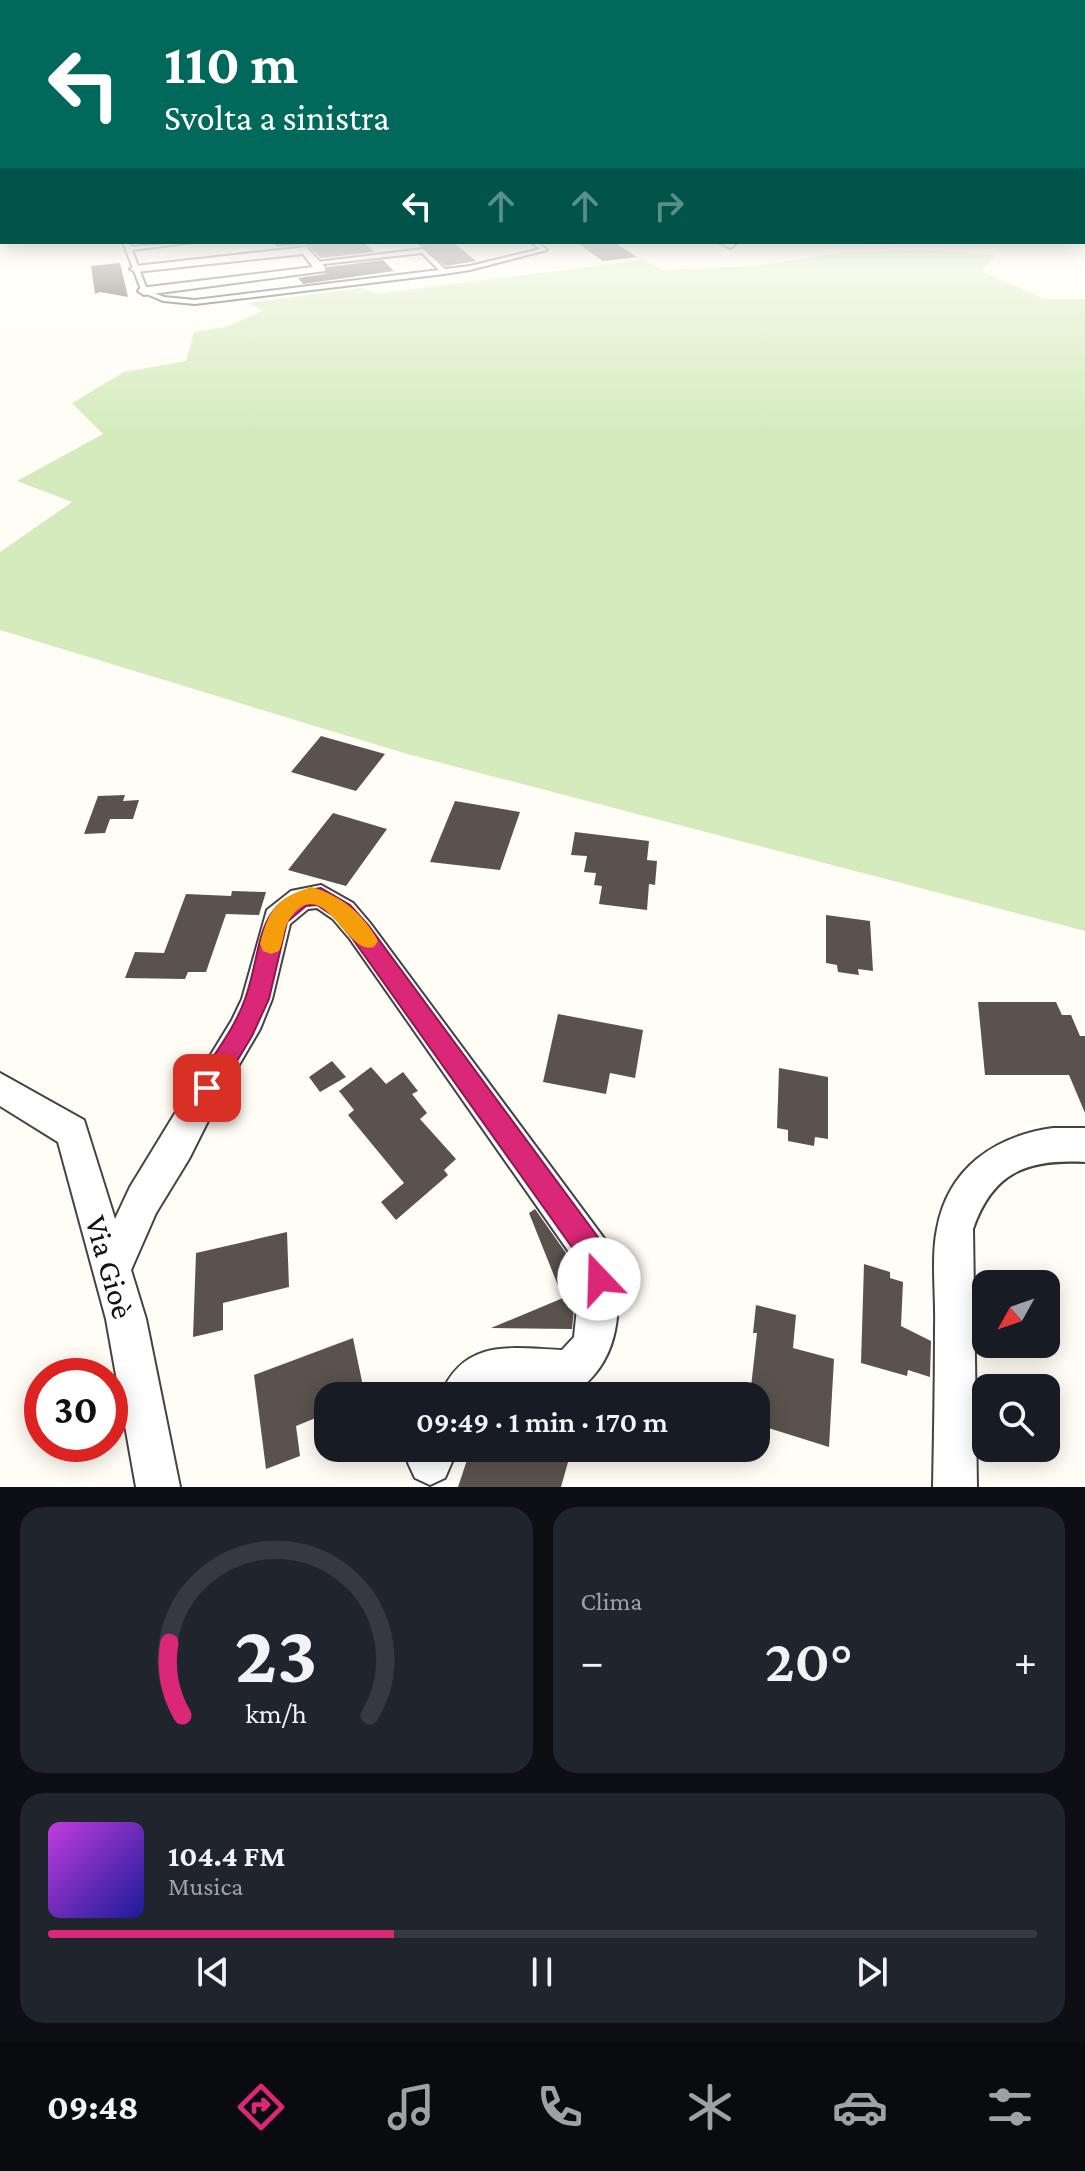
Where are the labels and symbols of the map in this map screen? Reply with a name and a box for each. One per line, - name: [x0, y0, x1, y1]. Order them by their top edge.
- pin: [173, 1054, 241, 1122]
- street label: Via Gioè: [78, 1211, 142, 1323]
- position arrow: [557, 1237, 641, 1321]
- north arrow: [972, 1270, 1060, 1358]
- speed limit sign: 30: [24, 1358, 128, 1462]

